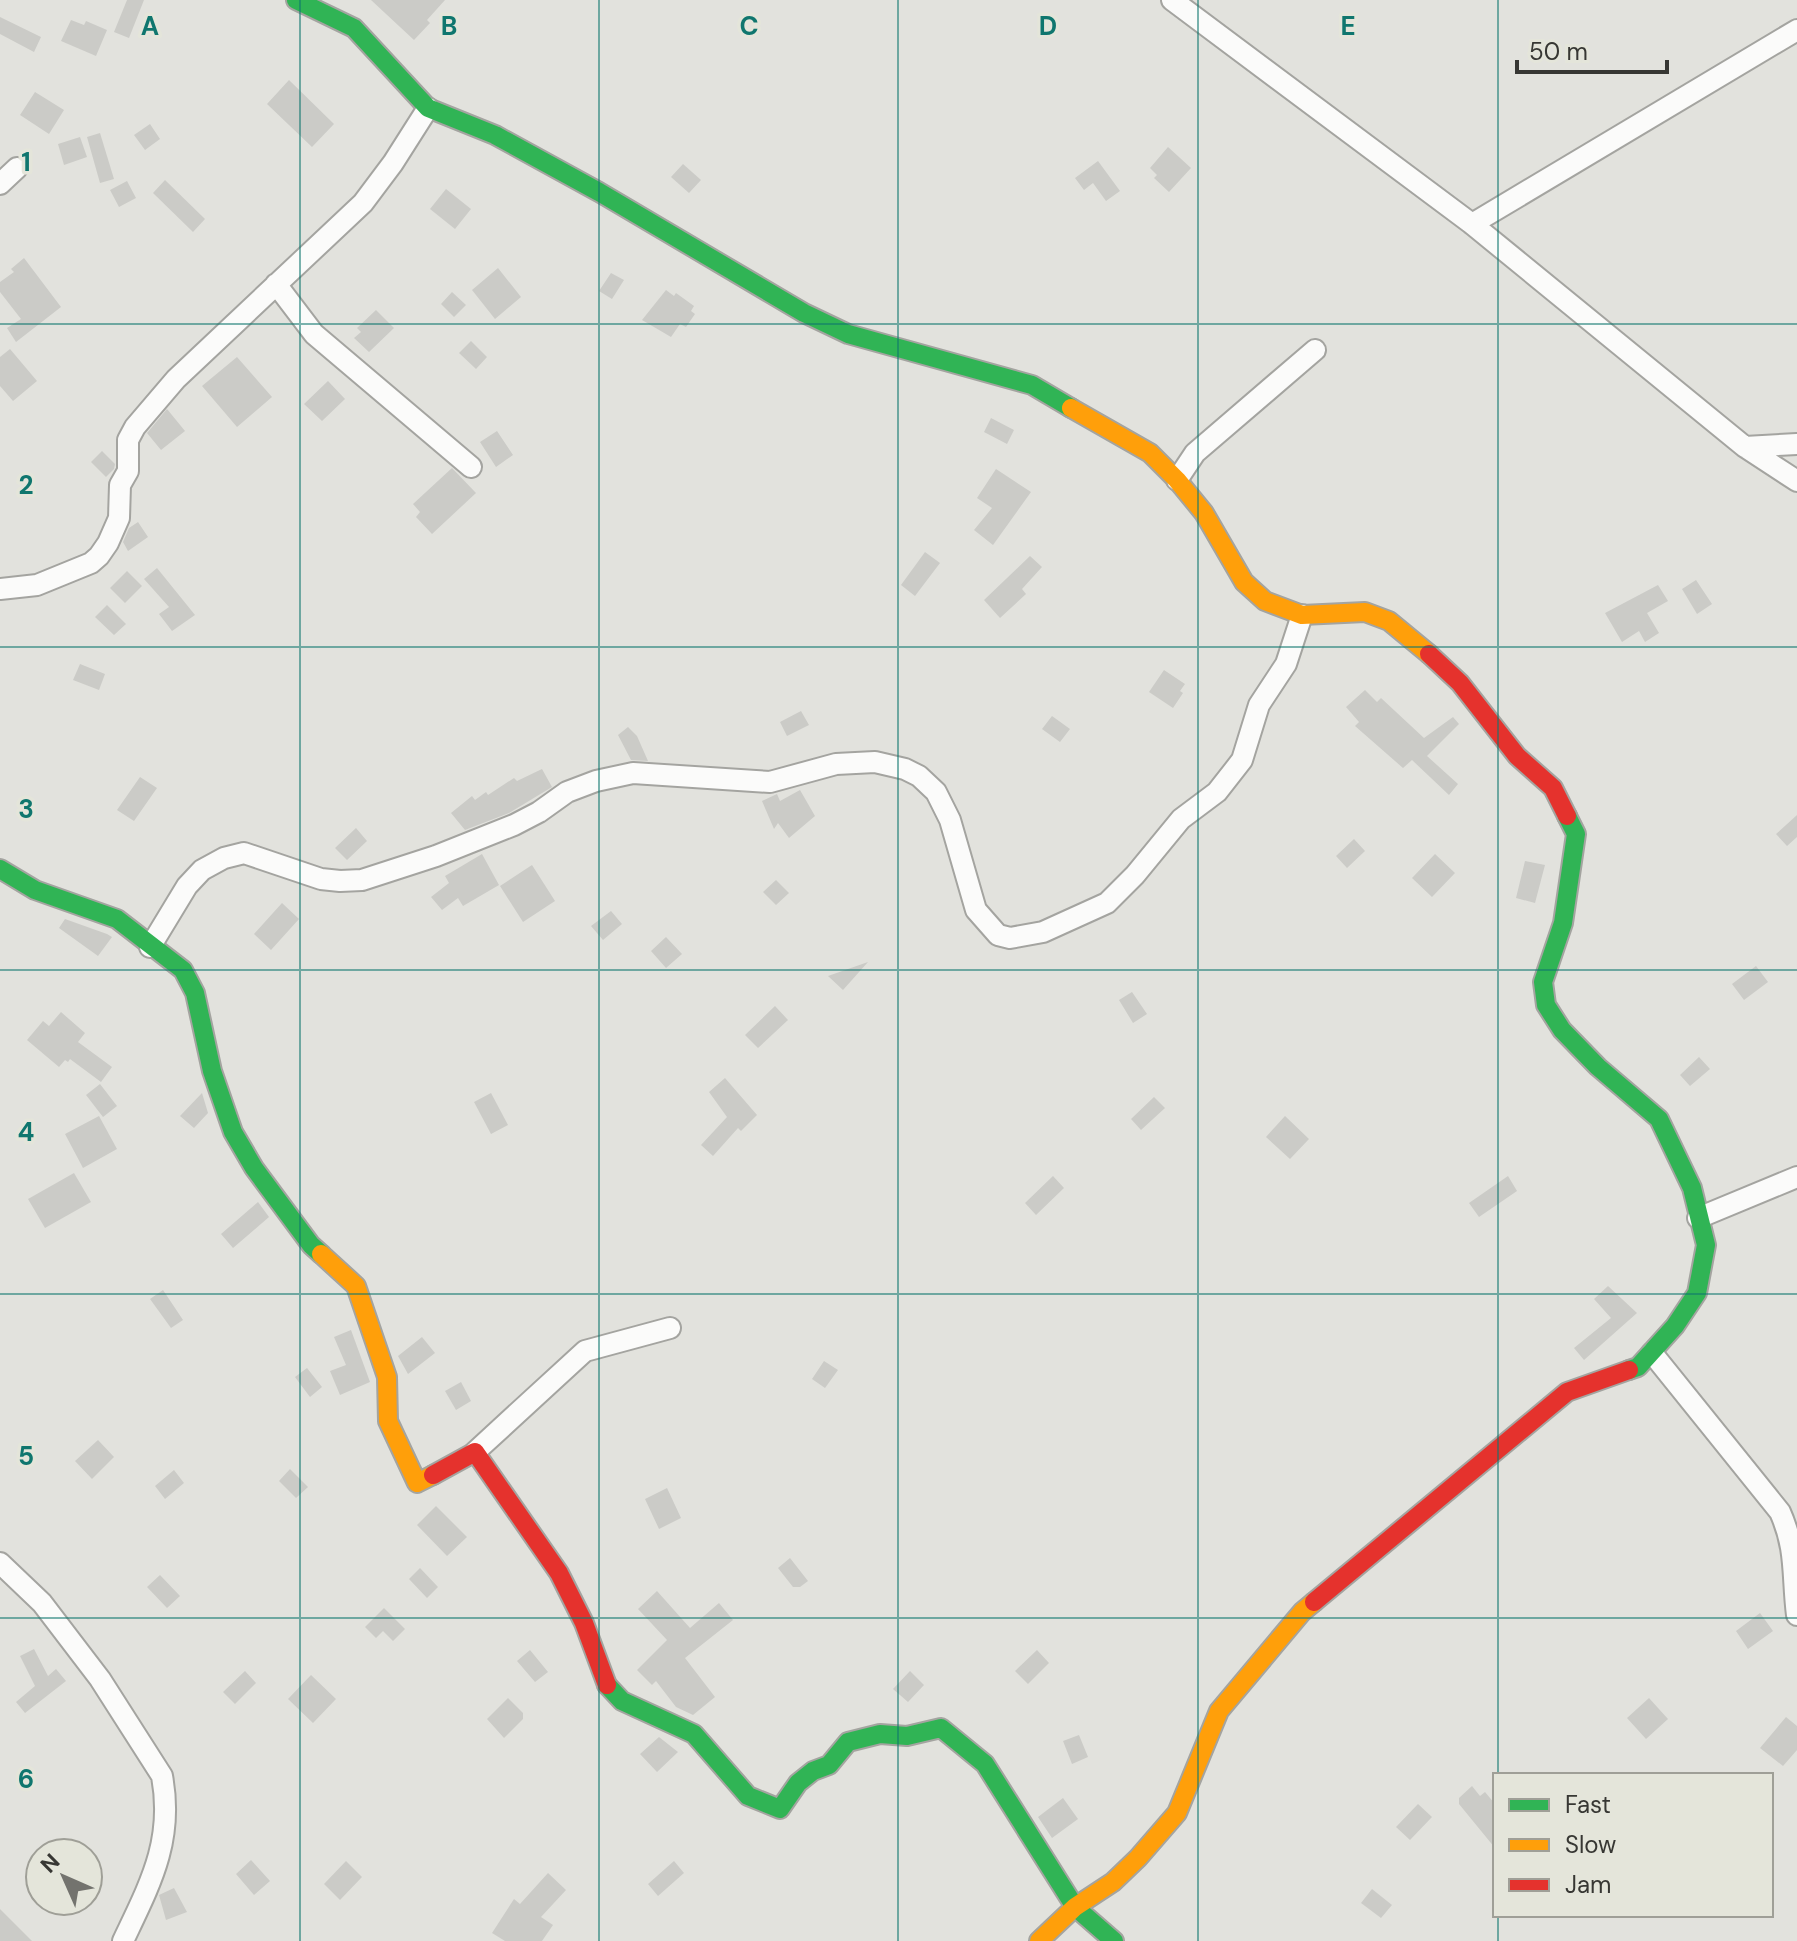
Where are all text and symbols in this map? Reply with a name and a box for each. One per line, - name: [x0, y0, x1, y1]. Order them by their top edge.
- text: A: [141, 9, 159, 43]
- text: B: [441, 9, 457, 43]
- text: C: [739, 9, 759, 43]
- text: D: [1039, 9, 1057, 43]
- text: E: [1340, 9, 1356, 43]
- scale bar: [1517, 24, 1667, 74]
- text: 50 m: [1529, 36, 1588, 67]
- text: 1: [21, 145, 31, 179]
- text: 2: [18, 468, 34, 502]
- text: 3: [18, 792, 34, 826]
- text: 4: [18, 1115, 34, 1149]
- text: 5: [18, 1439, 34, 1473]
- text: 6: [18, 1762, 34, 1796]
- legend: [1493, 1773, 1773, 1917]
- text: Fast: [1565, 1789, 1611, 1820]
- text: Slow: [1565, 1829, 1616, 1860]
- north arrow: [24, 1837, 104, 1917]
- text: N: [34, 1847, 66, 1879]
- text: Jam: [1565, 1869, 1611, 1900]

